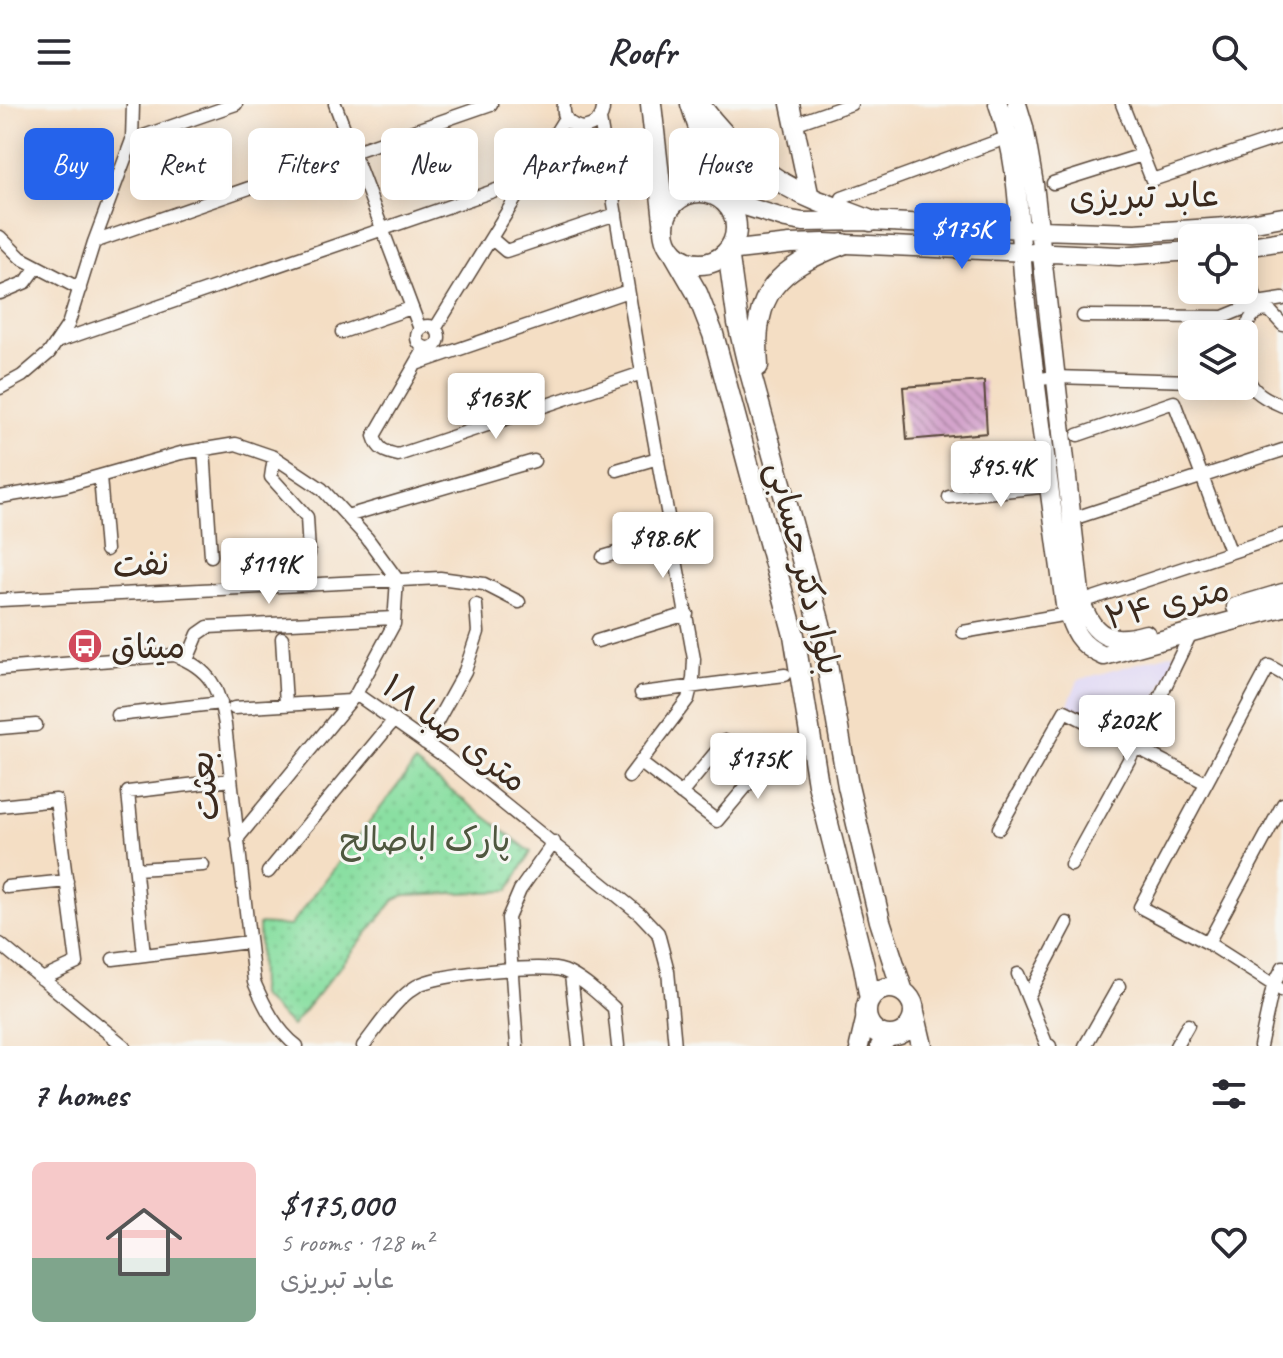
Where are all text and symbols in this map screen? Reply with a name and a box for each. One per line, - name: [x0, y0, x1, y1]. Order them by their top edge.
- text: Roofr: [607, 29, 676, 75]
- icon: menu: [32, 30, 76, 74]
- icon: search: [1207, 30, 1251, 74]
- chip: Buy: [24, 128, 114, 200]
- chip: Rent: [130, 128, 232, 200]
- chip: Filters: [248, 128, 365, 200]
- chip: New: [381, 128, 478, 200]
- chip: Apartment: [494, 128, 653, 200]
- chip: House: [669, 128, 779, 200]
- street label: عابد تبریزی: [1069, 173, 1219, 219]
- pin: $175K: [906, 203, 1018, 271]
- text: $175K: [932, 212, 992, 245]
- map controls: [1178, 224, 1258, 400]
- button: locate: [1178, 224, 1258, 304]
- button: layers: [1178, 320, 1258, 400]
- pin: $163K: [440, 373, 552, 441]
- text: $163K: [466, 382, 526, 415]
- pin: $95.4K: [936, 441, 1066, 509]
- text: $95.4K: [969, 450, 1033, 483]
- street label: بلوار دکتر حسابی: [758, 457, 852, 679]
- pin: $98.6K: [598, 512, 728, 580]
- text: $98.6K: [630, 521, 696, 554]
- pin: $119K: [213, 538, 325, 606]
- street label: نفت: [111, 541, 171, 587]
- text: $119K: [239, 547, 299, 580]
- street label: ۲۴ متری: [1100, 567, 1234, 639]
- place label: میثاق: [111, 625, 185, 668]
- bus stop icon: میثاق: [66, 627, 104, 665]
- street label: متری صبا ۱۸: [374, 664, 536, 802]
- pin: $202K: [1071, 695, 1183, 763]
- text: $202K: [1097, 704, 1157, 737]
- pin: $175K: [702, 733, 814, 801]
- text: $175K: [728, 742, 788, 775]
- street label: بعثت: [179, 749, 229, 823]
- park label: پارک اباصالح: [340, 818, 510, 862]
- icon: filters: [1207, 1072, 1251, 1116]
- text: 7 homes: [32, 1073, 128, 1116]
- text: $175,000: [280, 1183, 393, 1226]
- icon: home: [96, 1194, 192, 1290]
- icon: heart: [1207, 1220, 1251, 1264]
- text: 5 rooms · 128 m²: [280, 1226, 432, 1259]
- text: عابد تبریزی: [280, 1263, 394, 1296]

